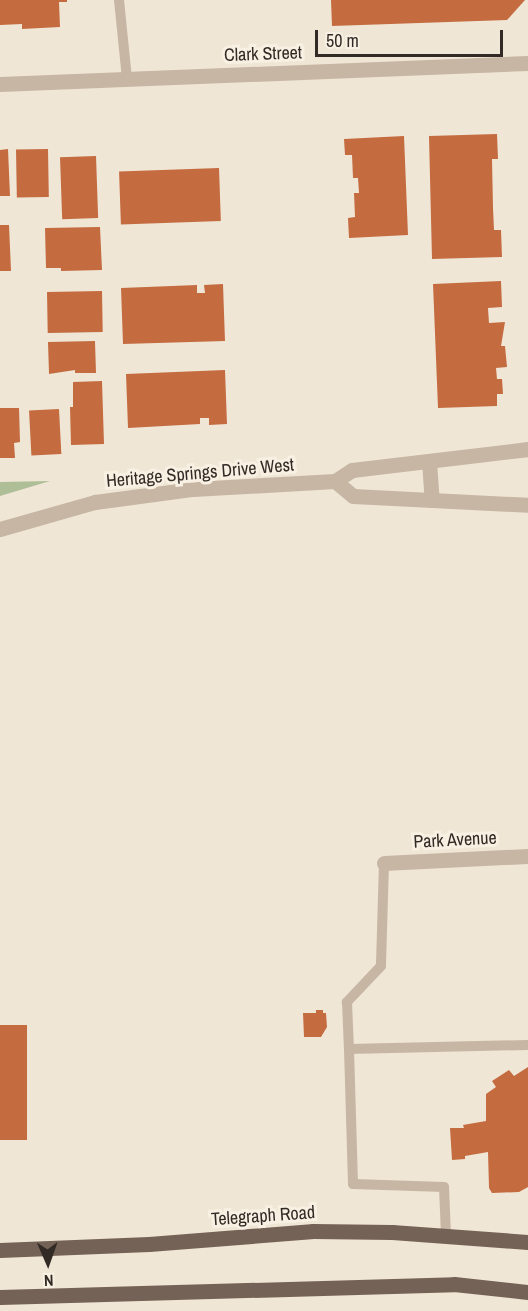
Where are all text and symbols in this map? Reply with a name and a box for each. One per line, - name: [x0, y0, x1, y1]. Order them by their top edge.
- scale bar: [318, 18, 506, 56]
- text: 50 m: [326, 28, 359, 53]
- street label: Clark Street: [224, 42, 302, 66]
- street label: Heritage Springs Drive West: [105, 454, 295, 492]
- street label: Park Avenue: [412, 827, 498, 853]
- street label: Telegraph Road: [210, 1202, 316, 1230]
- north arrow: [18, 1233, 78, 1293]
- text: N: [44, 1270, 54, 1292]

